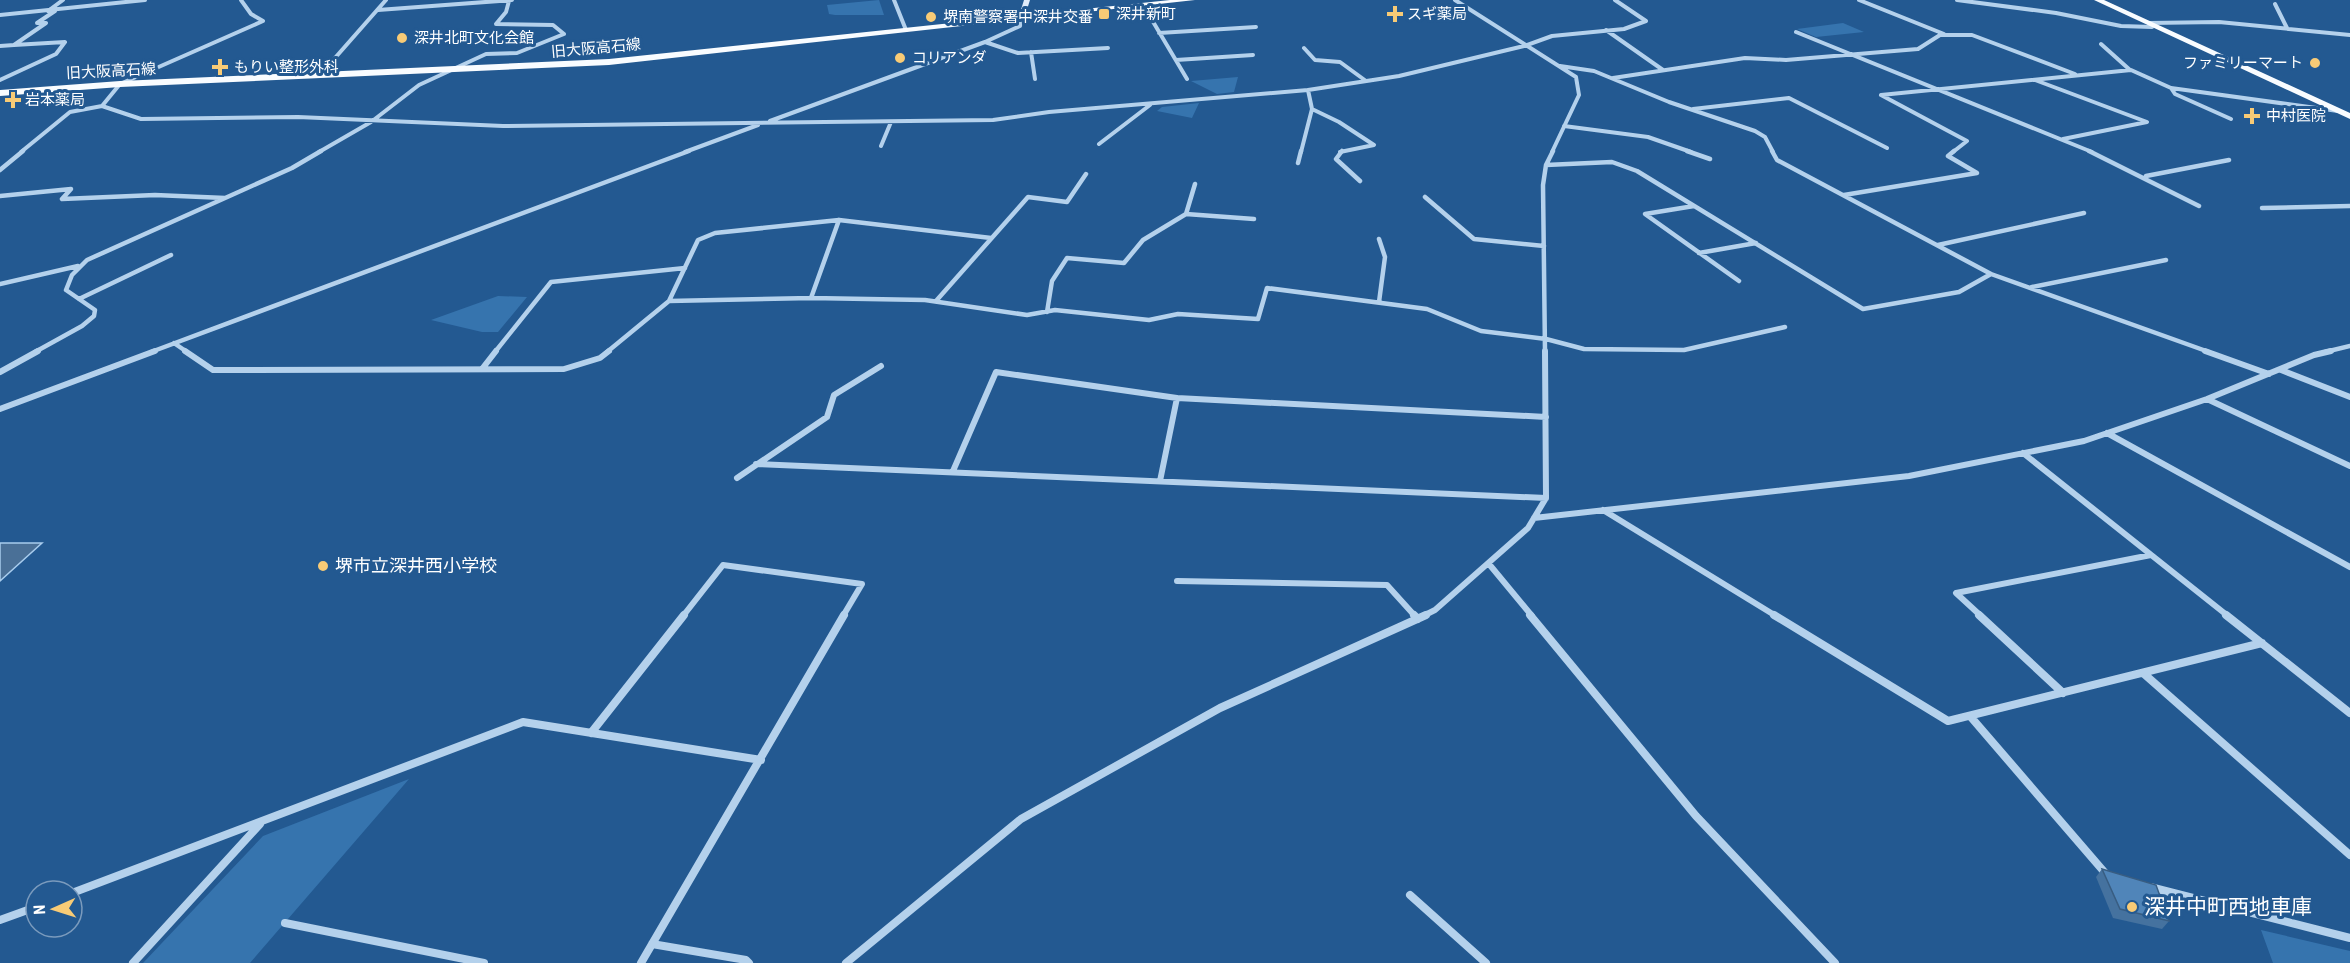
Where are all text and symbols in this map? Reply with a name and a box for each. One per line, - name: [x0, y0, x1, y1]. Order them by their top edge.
- place label: 深井新町: [1116, 5, 1176, 23]
- place label: スギ薬局: [1407, 5, 1467, 23]
- marker: 深井新町: [1097, 7, 1111, 21]
- marker: スギ薬局: [1388, 7, 1402, 21]
- place label: 堺南警察署中深井交番: [943, 8, 1093, 26]
- marker: 堺南警察署中深井交番: [924, 10, 938, 24]
- place label: 深井北町文化会館: [414, 29, 534, 47]
- marker: 深井北町文化会館: [395, 31, 409, 45]
- street label: 旧大阪高石線: [550, 35, 642, 61]
- place label: コリアンダ: [912, 49, 986, 67]
- marker: コリアンダ: [893, 51, 907, 65]
- place label: ファミリーマート: [2183, 54, 2303, 72]
- marker: ファミリーマート: [2308, 56, 2322, 70]
- marker: もりい整形外科: [211, 58, 229, 76]
- place label: もりい整形外科: [234, 58, 339, 76]
- street label: 旧大阪高石線: [66, 60, 156, 82]
- place label: 岩本薬局: [25, 91, 85, 109]
- marker: 岩本薬局: [6, 93, 20, 107]
- marker: 中村医院: [2243, 107, 2261, 125]
- place label: 中村医院: [2266, 107, 2326, 125]
- place label: 堺市立深井西小学校: [335, 555, 497, 576]
- marker: 堺市立深井西小学校: [316, 559, 330, 573]
- north arrow: [24, 879, 84, 939]
- place label: 深井中町西地車庫: [2144, 895, 2312, 919]
- marker: 深井中町西地車庫: [2125, 900, 2139, 914]
- text: N: [30, 904, 49, 915]

